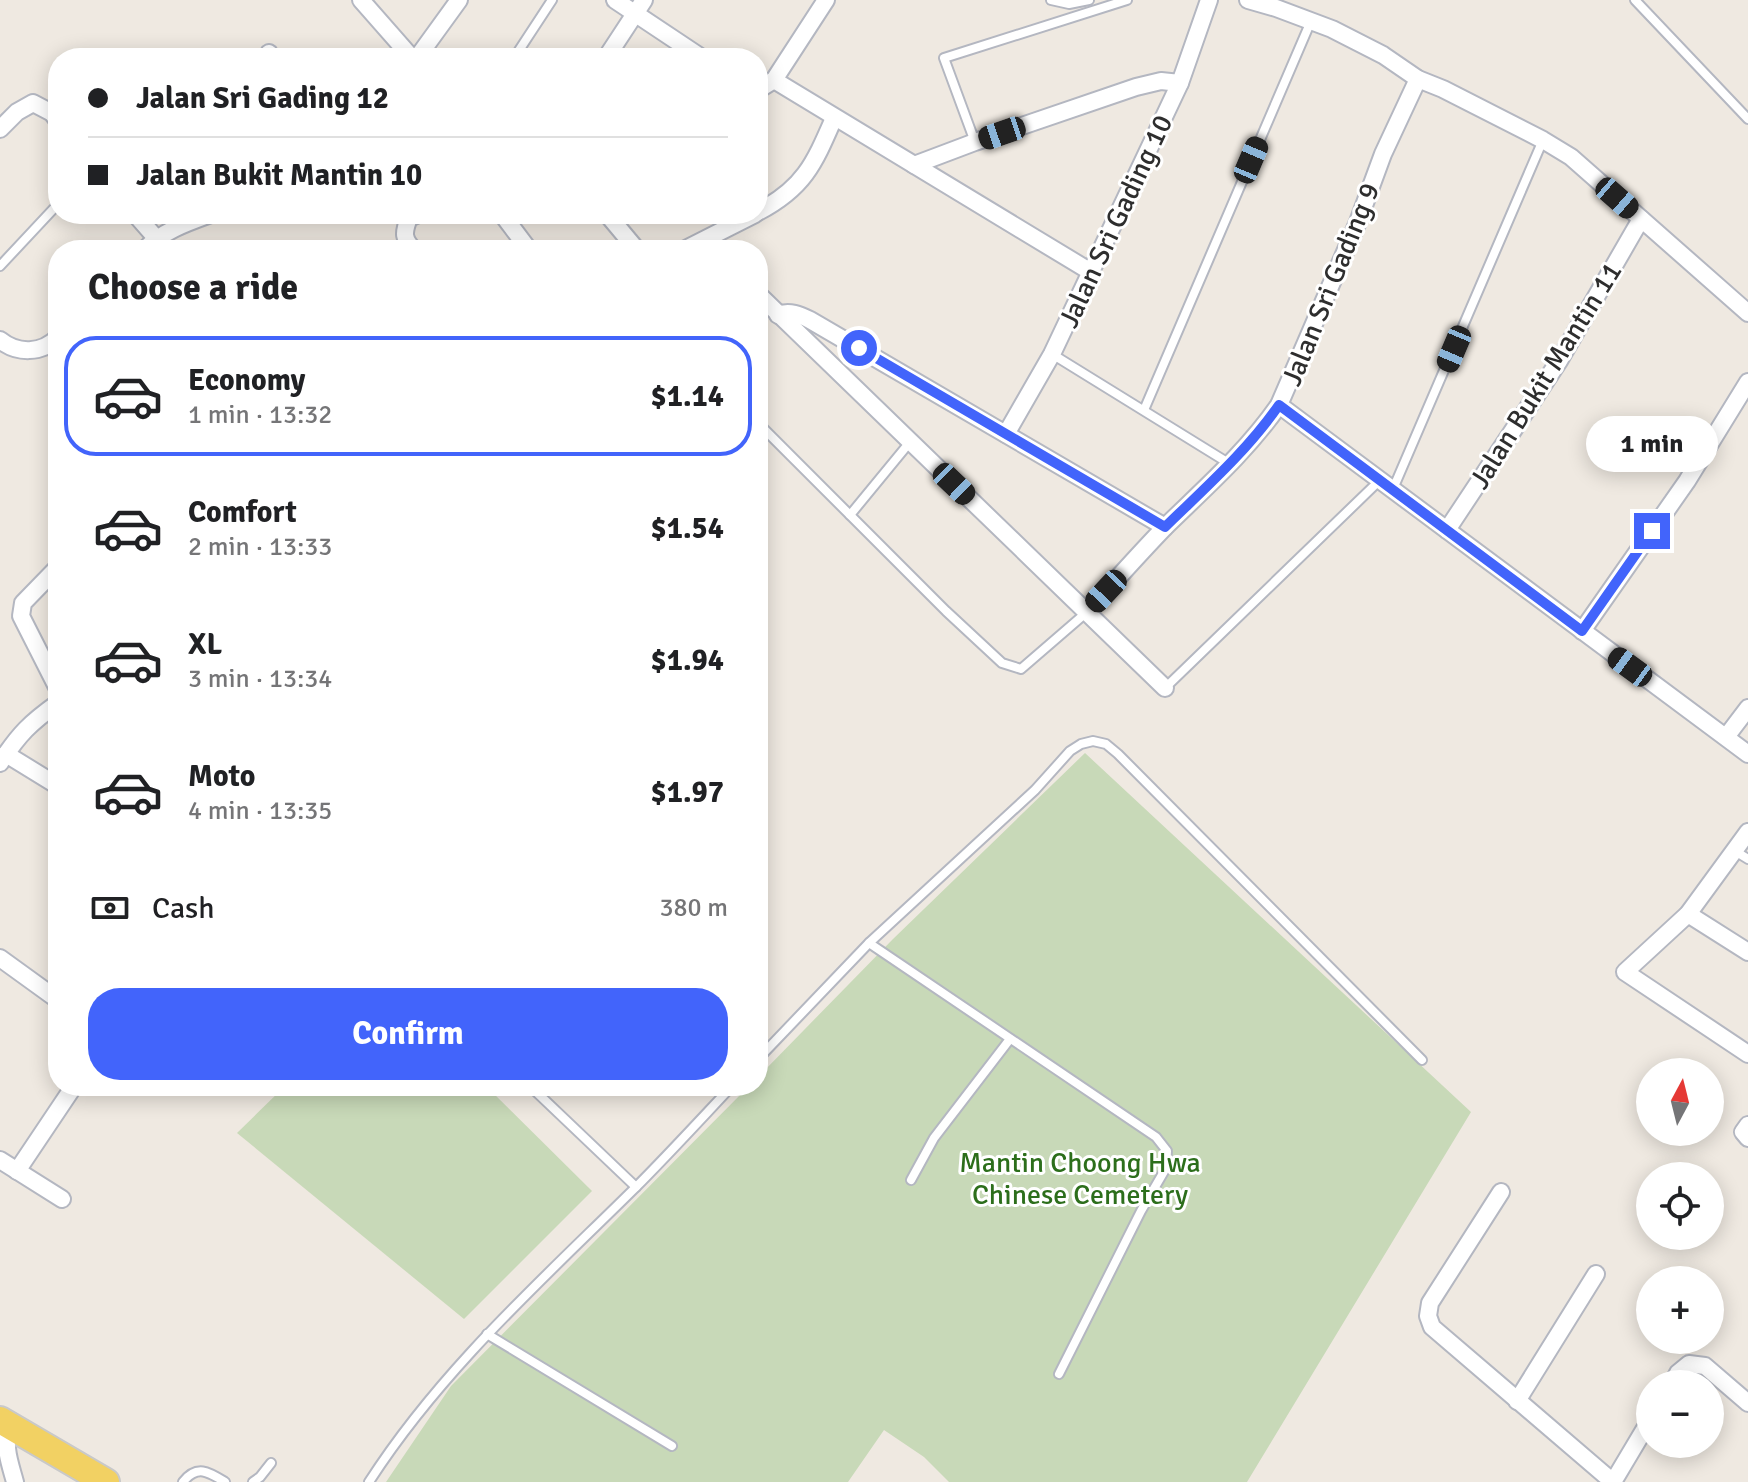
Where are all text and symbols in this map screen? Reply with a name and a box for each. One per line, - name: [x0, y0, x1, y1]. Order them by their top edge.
- text: Jalan Sri Gading 12: [136, 80, 389, 117]
- street label: Jalan Sri Gading 10: [1052, 110, 1180, 333]
- car: [975, 114, 1029, 152]
- car: [1231, 133, 1271, 187]
- text: Jalan Bukit Mantin 10: [136, 157, 422, 194]
- car: [1591, 173, 1643, 223]
- street label: Jalan Sri Gading 9: [1275, 178, 1387, 391]
- street label: Jalan Bukit Mantin 11: [1462, 256, 1629, 495]
- text: Choose a ride: [88, 265, 298, 310]
- car: [1434, 322, 1474, 376]
- route start: [841, 330, 877, 366]
- icon: car: [92, 360, 164, 432]
- text: Economy: [188, 362, 305, 399]
- text: $1.14: [651, 378, 724, 415]
- text: 1 min · 13:32: [188, 399, 332, 431]
- callout: 1 min: [1586, 415, 1718, 471]
- text: 1 min: [1621, 428, 1683, 460]
- car: [928, 459, 980, 509]
- icon: car: [92, 492, 164, 564]
- text: Comfort: [188, 494, 297, 531]
- text: $1.54: [651, 510, 724, 547]
- route end: [1634, 513, 1670, 549]
- text: 2 min · 13:33: [188, 531, 332, 563]
- car: [1081, 565, 1131, 617]
- icon: car: [92, 624, 164, 696]
- text: XL: [188, 626, 222, 663]
- text: $1.94: [651, 642, 724, 679]
- car: [1604, 643, 1656, 691]
- text: 3 min · 13:34: [188, 663, 332, 695]
- icon: car: [92, 756, 164, 828]
- text: Moto: [188, 758, 255, 795]
- text: $1.97: [651, 774, 724, 811]
- text: 4 min · 13:35: [188, 795, 332, 827]
- icon: cash: [88, 886, 132, 930]
- text: Cash: [152, 890, 215, 927]
- text: 380 m: [659, 892, 728, 924]
- button: Confirm: [88, 988, 728, 1080]
- north arrow: [1636, 1058, 1724, 1146]
- map controls: [1636, 1058, 1724, 1458]
- park label: Mantin Choong Hwa Chinese Cemetery: [959, 1146, 1201, 1212]
- button: locate: [1636, 1162, 1724, 1250]
- button: +: [1636, 1266, 1724, 1354]
- button: −: [1636, 1370, 1724, 1458]

